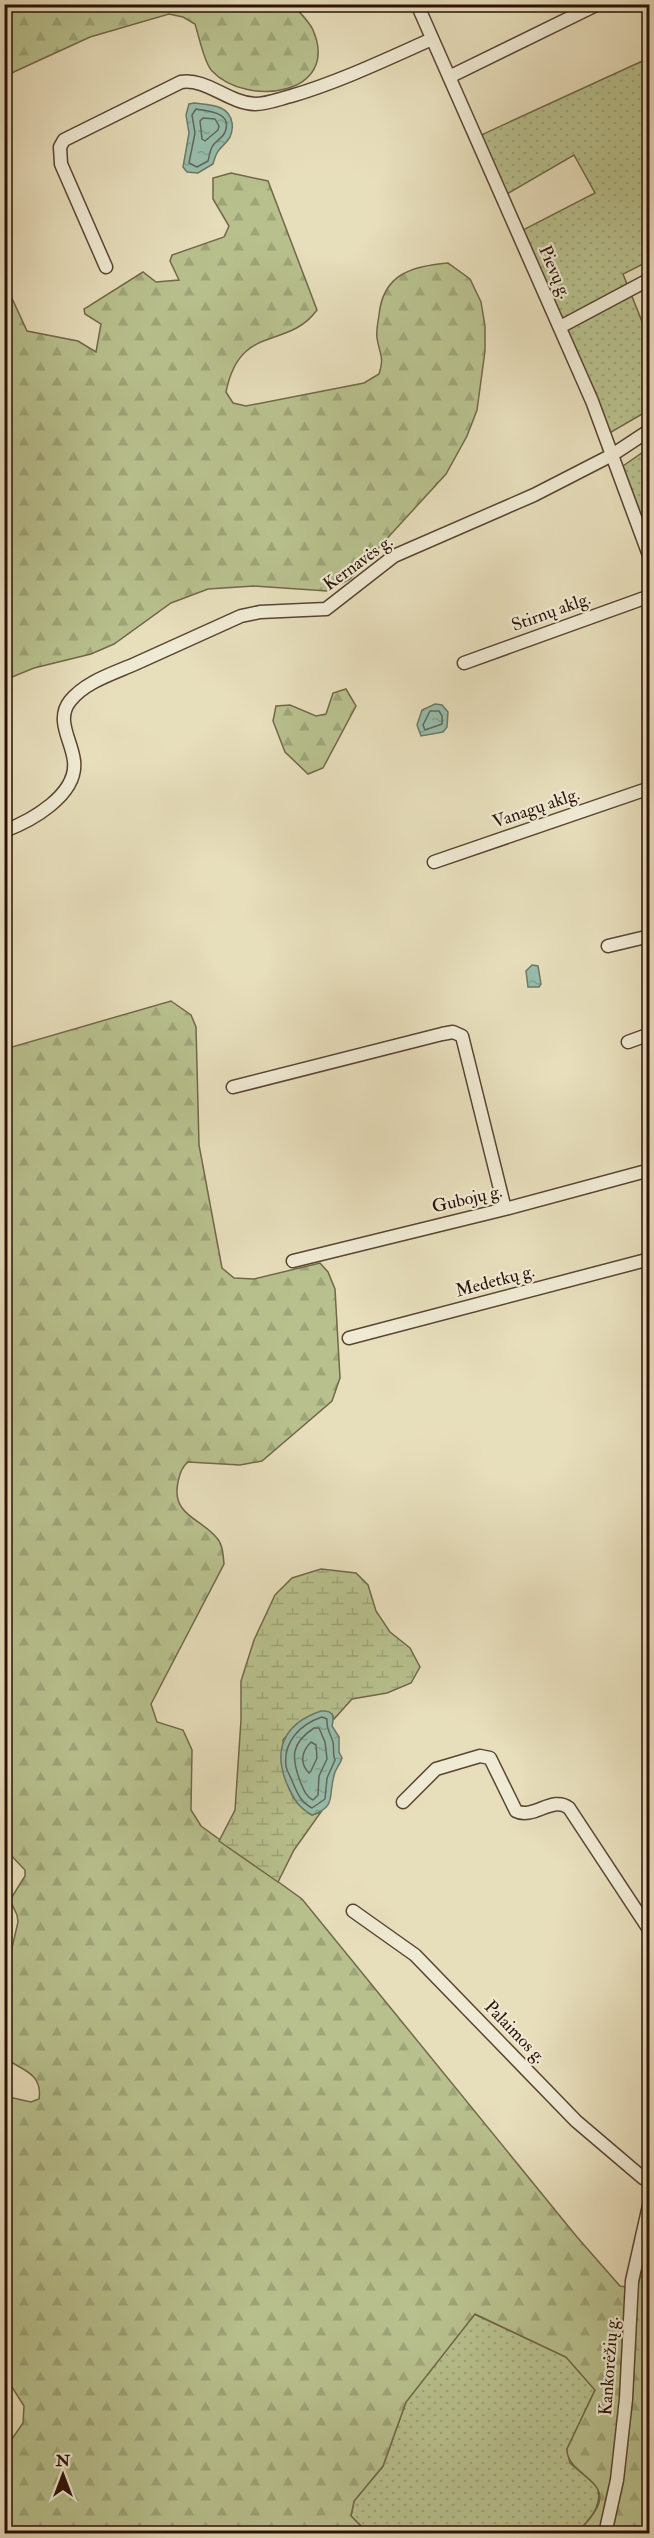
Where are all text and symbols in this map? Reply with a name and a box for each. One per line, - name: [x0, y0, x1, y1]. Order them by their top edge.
- street label: Pievų g.: [533, 242, 577, 302]
- street label: Kernavės g.: [319, 530, 397, 596]
- street label: Stirnų aklg.: [508, 587, 594, 637]
- street label: Vanagų aklg.: [490, 782, 582, 834]
- street label: Gubojų g.: [430, 1180, 504, 1218]
- street label: Medetkų g.: [453, 1259, 537, 1303]
- street label: Palaimos g.: [479, 1996, 551, 2068]
- street label: Kankorėžių g.: [594, 2316, 624, 2416]
- north arrow: [33, 2445, 93, 2505]
- text: N: [55, 2451, 71, 2471]

